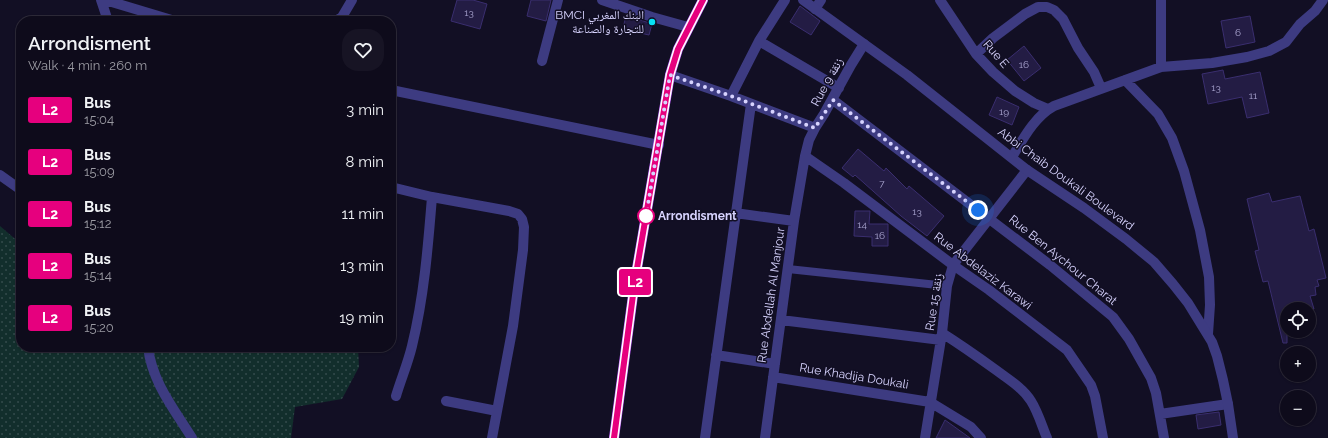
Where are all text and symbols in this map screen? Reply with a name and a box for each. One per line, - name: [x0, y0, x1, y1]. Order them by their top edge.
- house number: 13: [464, 7, 474, 18]
- place label: BMCI البنك المغربي للتجارة والصناعة: [555, 8, 644, 36]
- marker: BMCI البنك المغربي للتجارة والصناعة: [647, 17, 657, 27]
- house number: 6: [1235, 27, 1241, 38]
- button: heart: [342, 29, 384, 71]
- text: Arrondisment: [28, 32, 151, 54]
- street label: Rue E: [980, 37, 1012, 71]
- street label: Rue 9 زنقة: [808, 55, 846, 109]
- text: Walk · 4 min · 260 m: [28, 58, 147, 73]
- house number: 16: [1019, 59, 1029, 70]
- house number: 13: [1211, 82, 1221, 93]
- house number: 11: [1249, 90, 1258, 101]
- text: Bus: [84, 94, 111, 112]
- text: 3 min: [346, 101, 384, 119]
- text: L2: [42, 102, 58, 118]
- house number: 19: [999, 106, 1009, 117]
- text: 15:04: [84, 112, 114, 127]
- street label: Abbi Chaib Doukali Boulevard: [995, 125, 1137, 233]
- text: Bus: [84, 146, 111, 164]
- text: 8 min: [345, 153, 384, 171]
- text: L2: [42, 154, 58, 170]
- text: 15:09: [84, 164, 115, 179]
- house number: 7: [879, 178, 885, 189]
- text: Bus: [84, 198, 111, 216]
- your location: [968, 200, 988, 220]
- text: 11 min: [342, 205, 384, 223]
- text: L2: [42, 206, 58, 222]
- house number: 13: [912, 206, 922, 217]
- marker: Arrondisment: [637, 207, 655, 225]
- place label: Arrondisment: [658, 209, 737, 223]
- street label: Rue Ben Aychour Charat: [1006, 212, 1120, 308]
- text: 15:12: [84, 216, 111, 231]
- house number: 14: [857, 219, 867, 230]
- street label: Rue Abdellah Al Manjour: [755, 226, 788, 364]
- house number: 16: [875, 230, 885, 241]
- street label: Rue Abdelaziz Karawi: [931, 230, 1035, 312]
- text: Bus: [84, 250, 111, 268]
- text: 13 min: [340, 257, 384, 275]
- text: L2: [42, 258, 58, 274]
- text: 15:14: [84, 268, 112, 283]
- line badge: L2: [617, 269, 653, 295]
- street label: Rue 15 زنقة: [923, 272, 945, 332]
- text: L2: [627, 274, 643, 290]
- text: Bus: [84, 302, 111, 320]
- map controls: [1280, 302, 1316, 426]
- button: locate: [1280, 302, 1316, 338]
- text: 19 min: [339, 309, 384, 327]
- text: L2: [42, 310, 58, 326]
- text: 15:20: [84, 320, 114, 335]
- button: +: [1280, 346, 1316, 382]
- street label: Rue Khadija Doukali: [798, 360, 910, 392]
- button: −: [1280, 390, 1316, 426]

